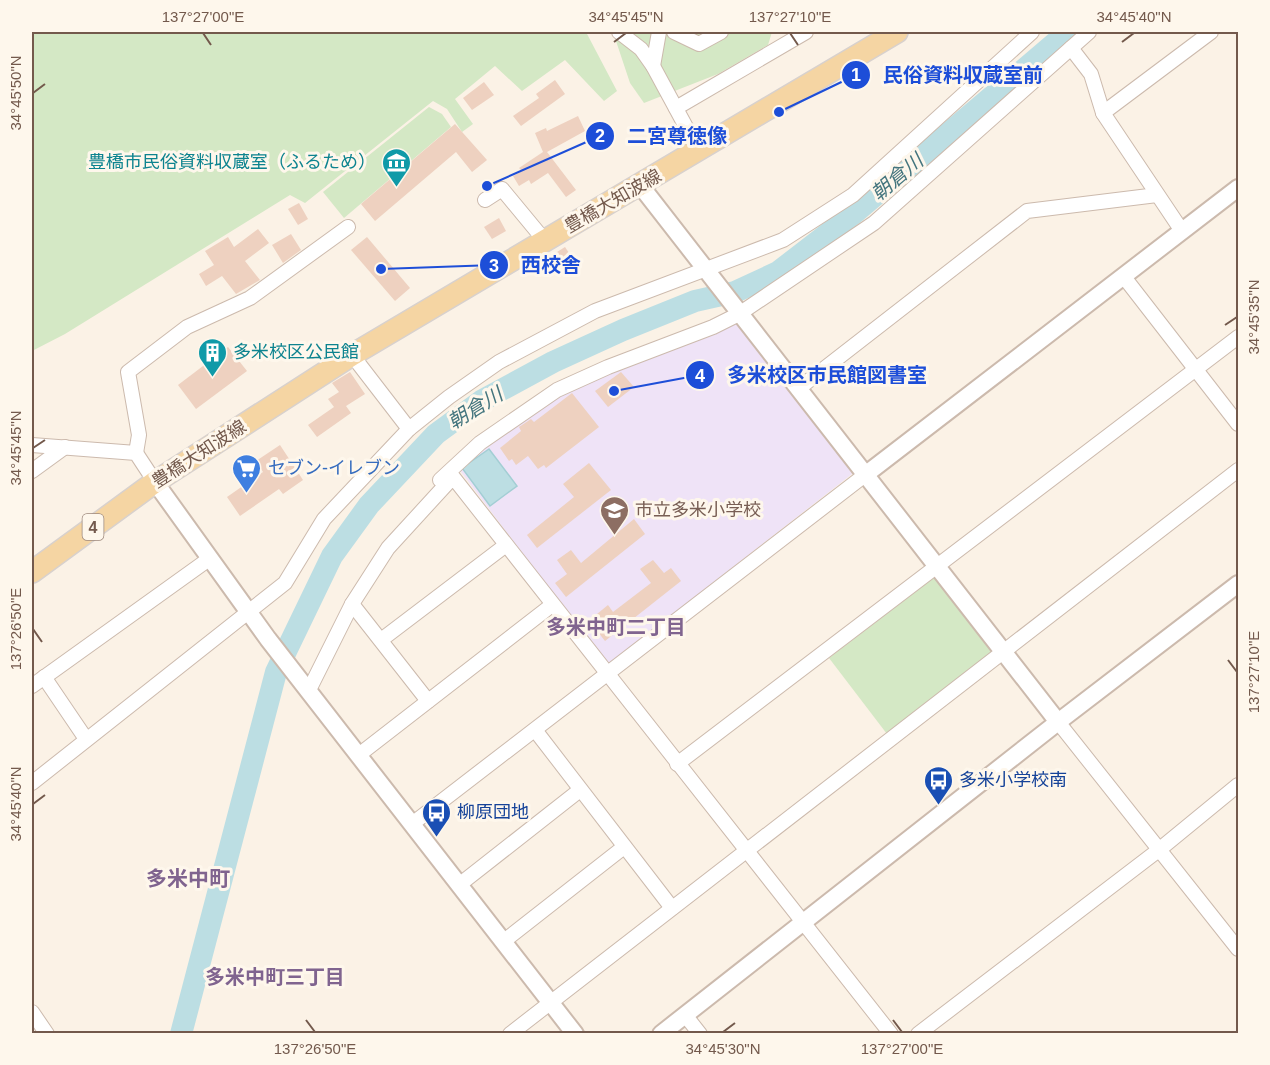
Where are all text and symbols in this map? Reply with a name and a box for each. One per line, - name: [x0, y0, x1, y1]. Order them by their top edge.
- text: 137°27'00"E: [162, 8, 244, 25]
- text: 34°45'45"N: [588, 8, 664, 25]
- text: 137°27'10"E: [749, 8, 831, 25]
- text: 34°45'40"N: [1096, 8, 1172, 25]
- text: 34°45'50"N: [7, 55, 24, 131]
- callout: 民俗資料収蔵室前: [841, 56, 1055, 94]
- text: 民俗資料収蔵室前: [883, 64, 1043, 86]
- text: 1: [851, 65, 861, 85]
- callout: 二宮尊徳像: [585, 117, 739, 155]
- text: 二宮尊徳像: [627, 125, 727, 147]
- text: 2: [595, 126, 605, 146]
- museum icon: 豊橋市民俗資料収蔵室（ふるため）: [381, 146, 413, 188]
- water label: 朝倉川: [867, 148, 929, 205]
- place label: 豊橋市民俗資料収蔵室（ふるため）: [88, 152, 376, 172]
- street label: 豊橋大知波線: [561, 165, 665, 237]
- callout: 西校舎: [479, 246, 593, 284]
- text: 西校舎: [521, 254, 581, 276]
- text: 3: [489, 256, 499, 276]
- text: 34°45'35"N: [1245, 279, 1262, 355]
- building icon: 多米校区公民館: [196, 336, 228, 378]
- place label: 多米校区公民館: [233, 342, 359, 362]
- callout: 多米校区市民館図書室: [685, 356, 939, 394]
- text: 多米校区市民館図書室: [727, 364, 927, 386]
- text: 4: [695, 366, 705, 386]
- water label: 朝倉川: [444, 382, 508, 433]
- text: 34°45'45"N: [7, 410, 24, 486]
- street label: 豊橋大知波線: [148, 416, 250, 492]
- supermarket icon: セブン-イレブン: [231, 452, 263, 494]
- place label: セブン-イレブン: [268, 458, 400, 478]
- school or university icon: 市立多米小学校: [598, 494, 630, 536]
- place label: 市立多米小学校: [635, 500, 761, 520]
- road number: 4: [82, 514, 104, 540]
- text: 137°26'50"E: [7, 588, 24, 670]
- district label: 多米中町二丁目: [546, 616, 686, 638]
- text: 137°27'10"E: [1245, 631, 1262, 713]
- bus stop icon: 多米小学校南: [922, 764, 954, 806]
- text: 34°45'40"N: [7, 766, 24, 842]
- place label: 多米小学校南: [959, 770, 1067, 790]
- bus stop icon: 柳原団地: [420, 796, 452, 838]
- place label: 柳原団地: [457, 802, 529, 822]
- district label: 多米中町: [146, 867, 230, 890]
- district label: 多米中町三丁目: [205, 966, 345, 988]
- text: 137°26'50"E: [274, 1040, 356, 1057]
- text: 34°45'30"N: [685, 1040, 761, 1057]
- text: 137°27'00"E: [861, 1040, 943, 1057]

